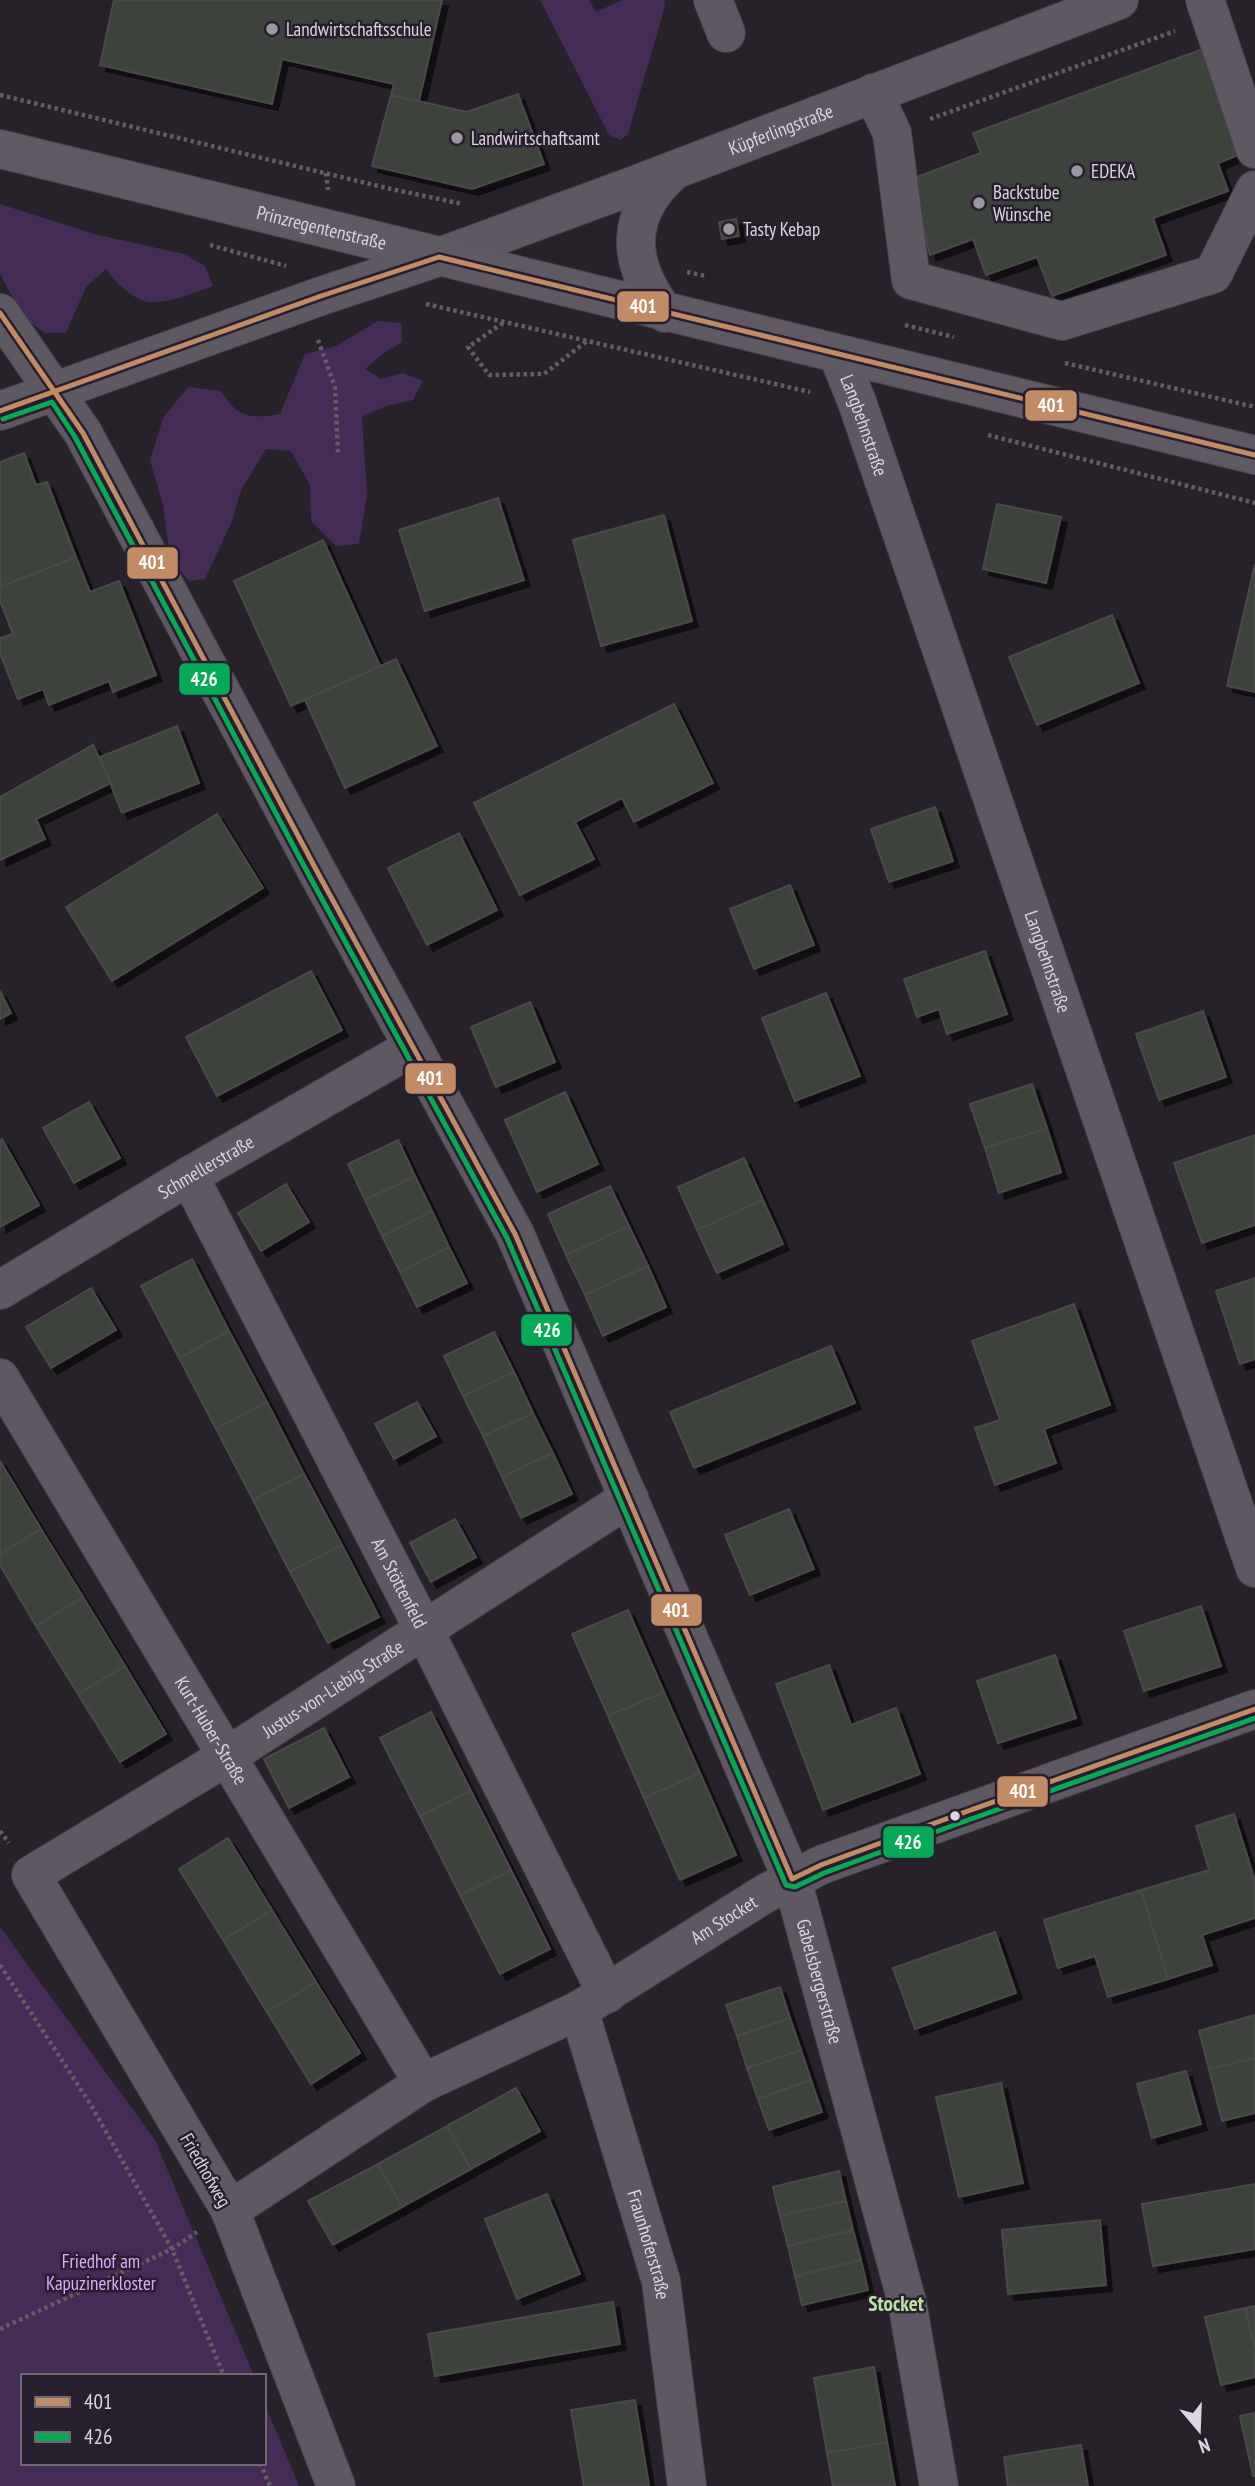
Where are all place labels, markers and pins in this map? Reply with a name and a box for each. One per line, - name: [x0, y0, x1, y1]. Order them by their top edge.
- place label: Landwirtschaftsschule: [286, 17, 432, 41]
- marker: Landwirtschaftsschule: [264, 21, 280, 37]
- place label: Landwirtschaftsamt: [471, 126, 600, 150]
- marker: Landwirtschaftsamt: [449, 130, 465, 146]
- place label: EDEKA: [1091, 159, 1135, 183]
- marker: EDEKA: [1069, 163, 1085, 179]
- place label: Backstube Wünsche: [993, 180, 1060, 226]
- marker: Backstube Wünsche: [971, 195, 987, 211]
- place label: Tasty Kebap: [743, 217, 820, 241]
- marker: Tasty Kebap: [721, 221, 737, 237]
- unlabelled marker: [948, 1809, 962, 1823]

